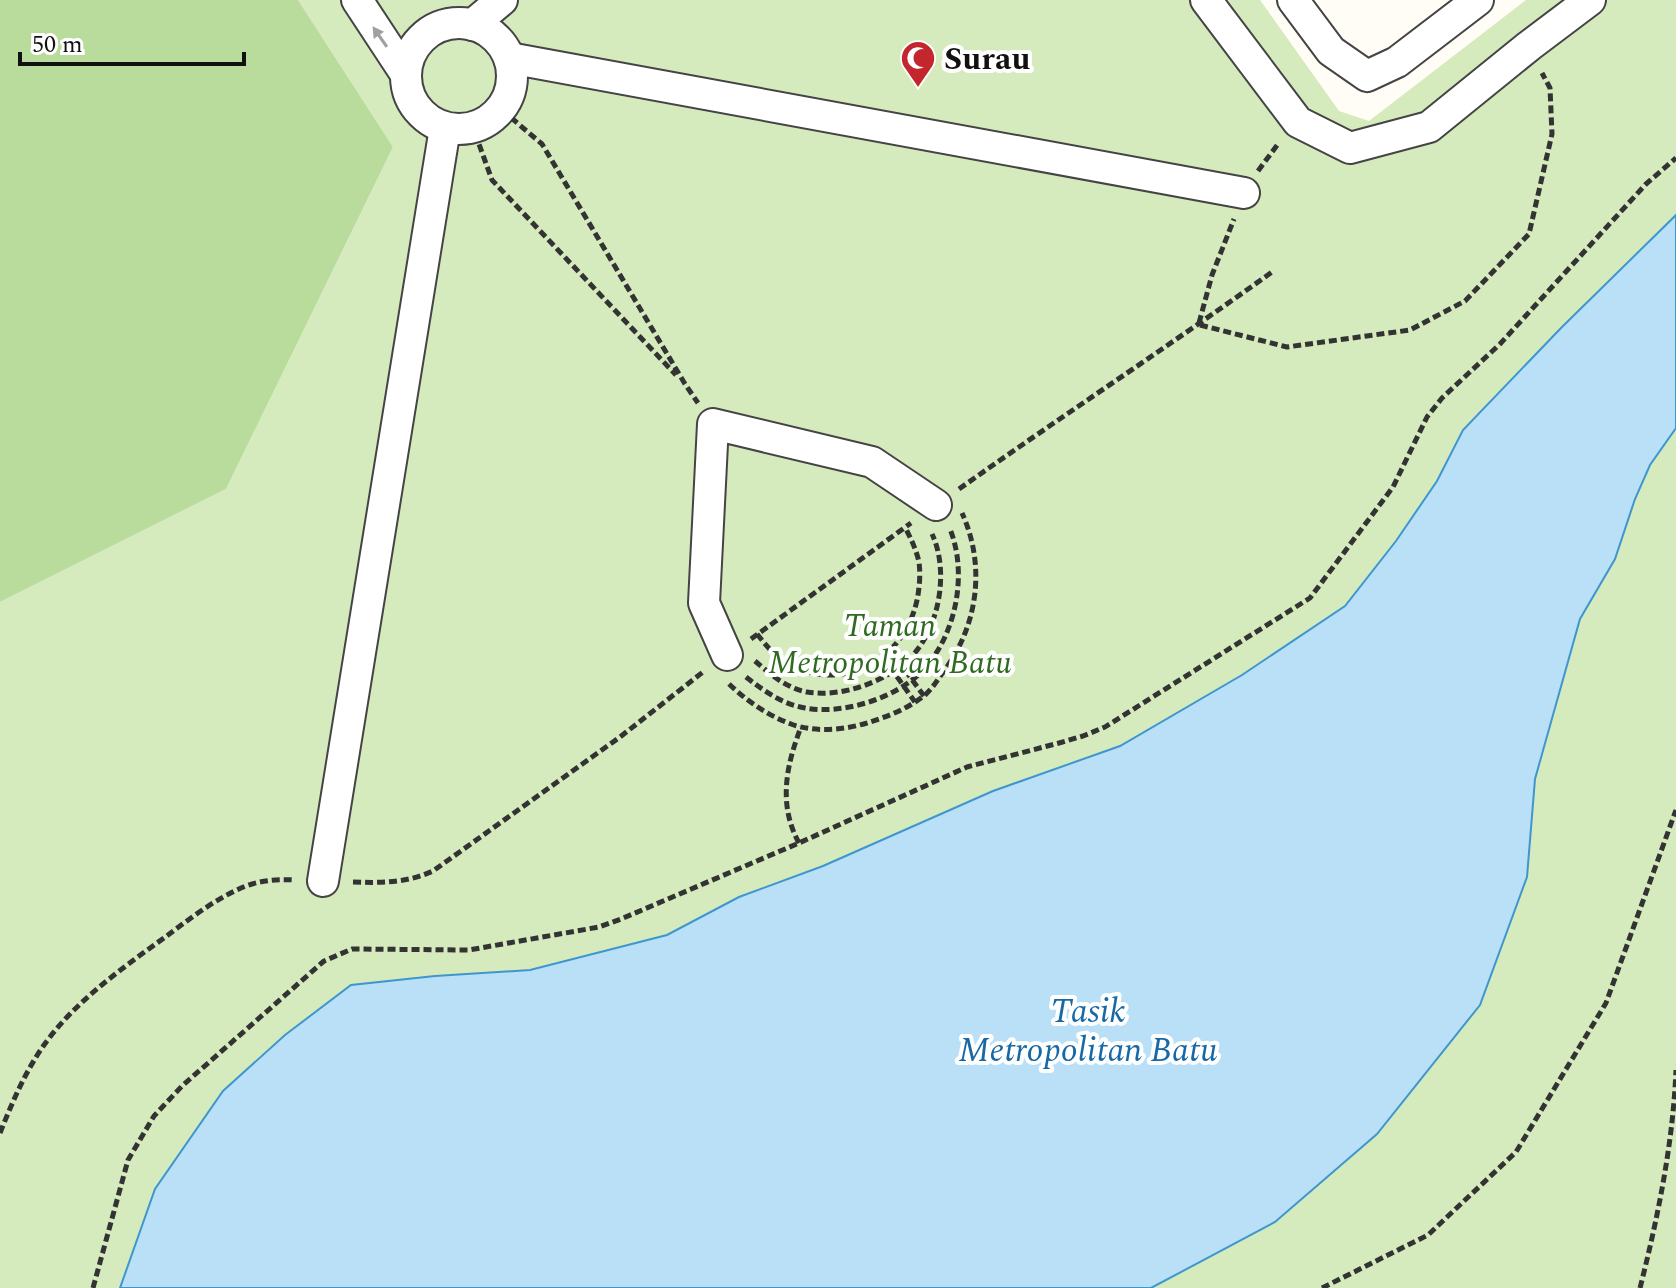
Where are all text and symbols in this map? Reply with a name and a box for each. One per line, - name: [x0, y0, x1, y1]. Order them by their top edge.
- scale bar: [20, 16, 244, 66]
- one-way arrow: [373, 26, 388, 47]
- text: 50 m: [32, 27, 83, 63]
- place label: Surau: [944, 35, 1030, 84]
- mosque icon: Surau: [899, 39, 937, 89]
- park label: Taman Metropolitan Batu: [768, 602, 1012, 688]
- water label: Tasik Metropolitan Batu: [959, 986, 1218, 1077]

